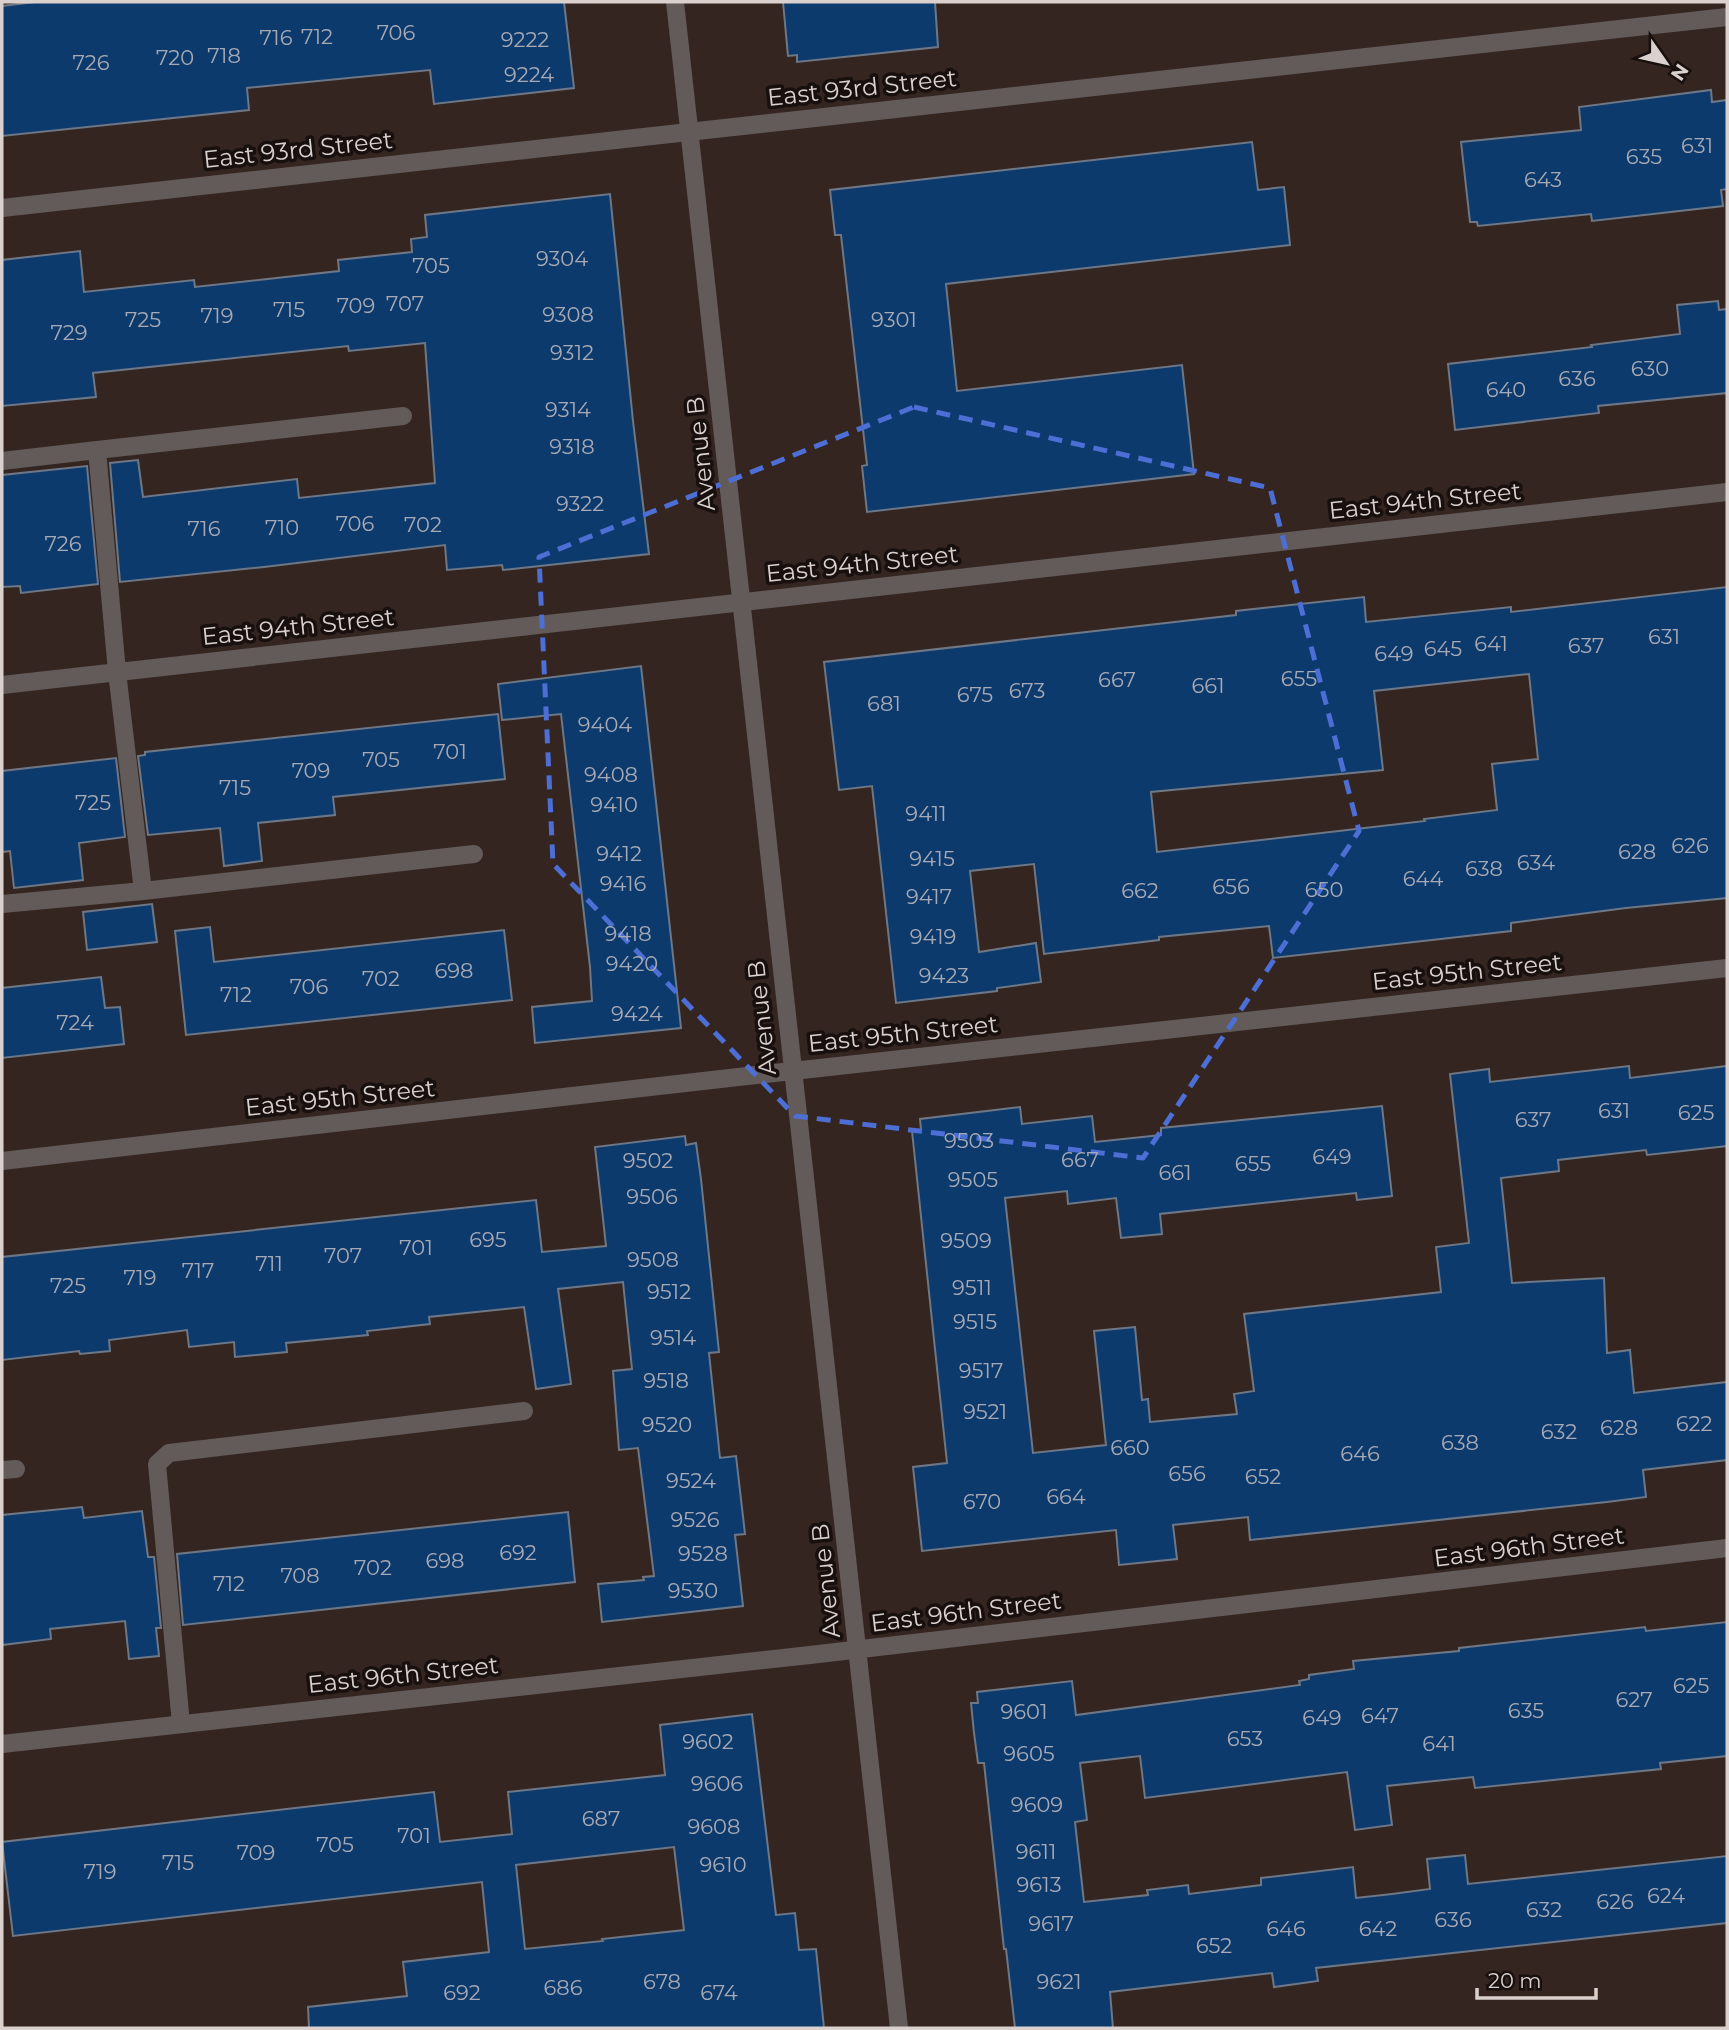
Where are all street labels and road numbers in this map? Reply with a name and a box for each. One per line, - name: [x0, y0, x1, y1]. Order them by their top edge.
- street label: East 93rd Street: [766, 63, 958, 112]
- street label: East 93rd Street: [202, 125, 394, 174]
- street label: Avenue B: [680, 395, 721, 513]
- street label: East 94th Street: [1327, 476, 1523, 525]
- street label: East 94th Street: [764, 539, 960, 588]
- street label: East 94th Street: [200, 602, 396, 651]
- street label: East 95th Street: [1371, 947, 1564, 996]
- street label: Avenue B: [741, 959, 782, 1077]
- street label: East 95th Street: [807, 1009, 1000, 1058]
- street label: East 95th Street: [244, 1073, 437, 1122]
- street label: East 96th Street: [1432, 1520, 1626, 1573]
- street label: Avenue B: [805, 1522, 846, 1640]
- street label: East 96th Street: [869, 1585, 1063, 1638]
- street label: East 96th Street: [306, 1650, 500, 1699]

